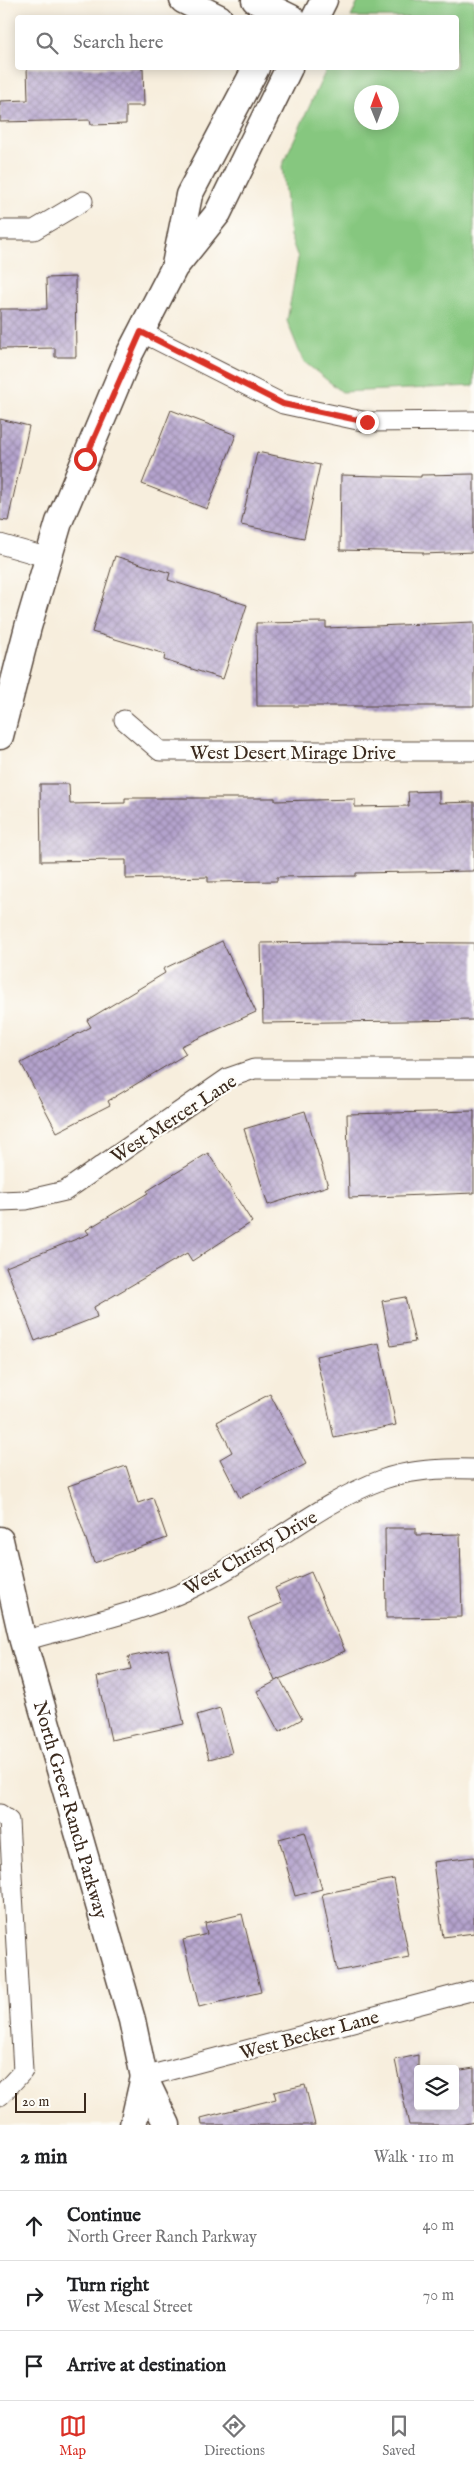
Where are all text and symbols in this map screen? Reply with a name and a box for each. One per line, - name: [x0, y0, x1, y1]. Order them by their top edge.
- search box: [15, 15, 459, 70]
- icon: search: [33, 29, 61, 57]
- text: Search here: [73, 31, 164, 55]
- north arrow: [354, 85, 399, 130]
- route end: [356, 411, 379, 434]
- route start: [74, 448, 97, 471]
- street label: West Desert Mirage Drive: [190, 742, 396, 766]
- street label: West Mercer Lane: [107, 1070, 242, 1169]
- street label: West Christy Drive: [180, 1506, 322, 1602]
- street label: North Greer Ranch Parkway: [27, 1698, 112, 1923]
- street label: West Becker Lane: [237, 2006, 382, 2066]
- map controls: [414, 2065, 459, 2110]
- button: layers: [414, 2065, 459, 2110]
- scale bar: [15, 2090, 86, 2113]
- text: 20 m: [22, 2093, 49, 2111]
- text: 2 min: [20, 2144, 67, 2171]
- text: Walk · 110 m: [374, 2148, 454, 2168]
- text: Continue: [67, 2204, 141, 2228]
- icon: ahead: [20, 2212, 48, 2240]
- text: 40 m: [422, 2216, 454, 2236]
- text: North Greer Ranch Parkway: [67, 2228, 257, 2248]
- text: Turn right: [67, 2274, 149, 2298]
- icon: right: [20, 2282, 48, 2310]
- text: 70 m: [423, 2286, 454, 2306]
- text: West Mescal Street: [67, 2298, 193, 2318]
- icon: arrive: [20, 2352, 48, 2380]
- text: Arrive at destination: [67, 2354, 226, 2378]
- tab: Map: [59, 2412, 87, 2460]
- tab: Directions: [204, 2412, 265, 2460]
- tab: Saved: [382, 2412, 415, 2460]

